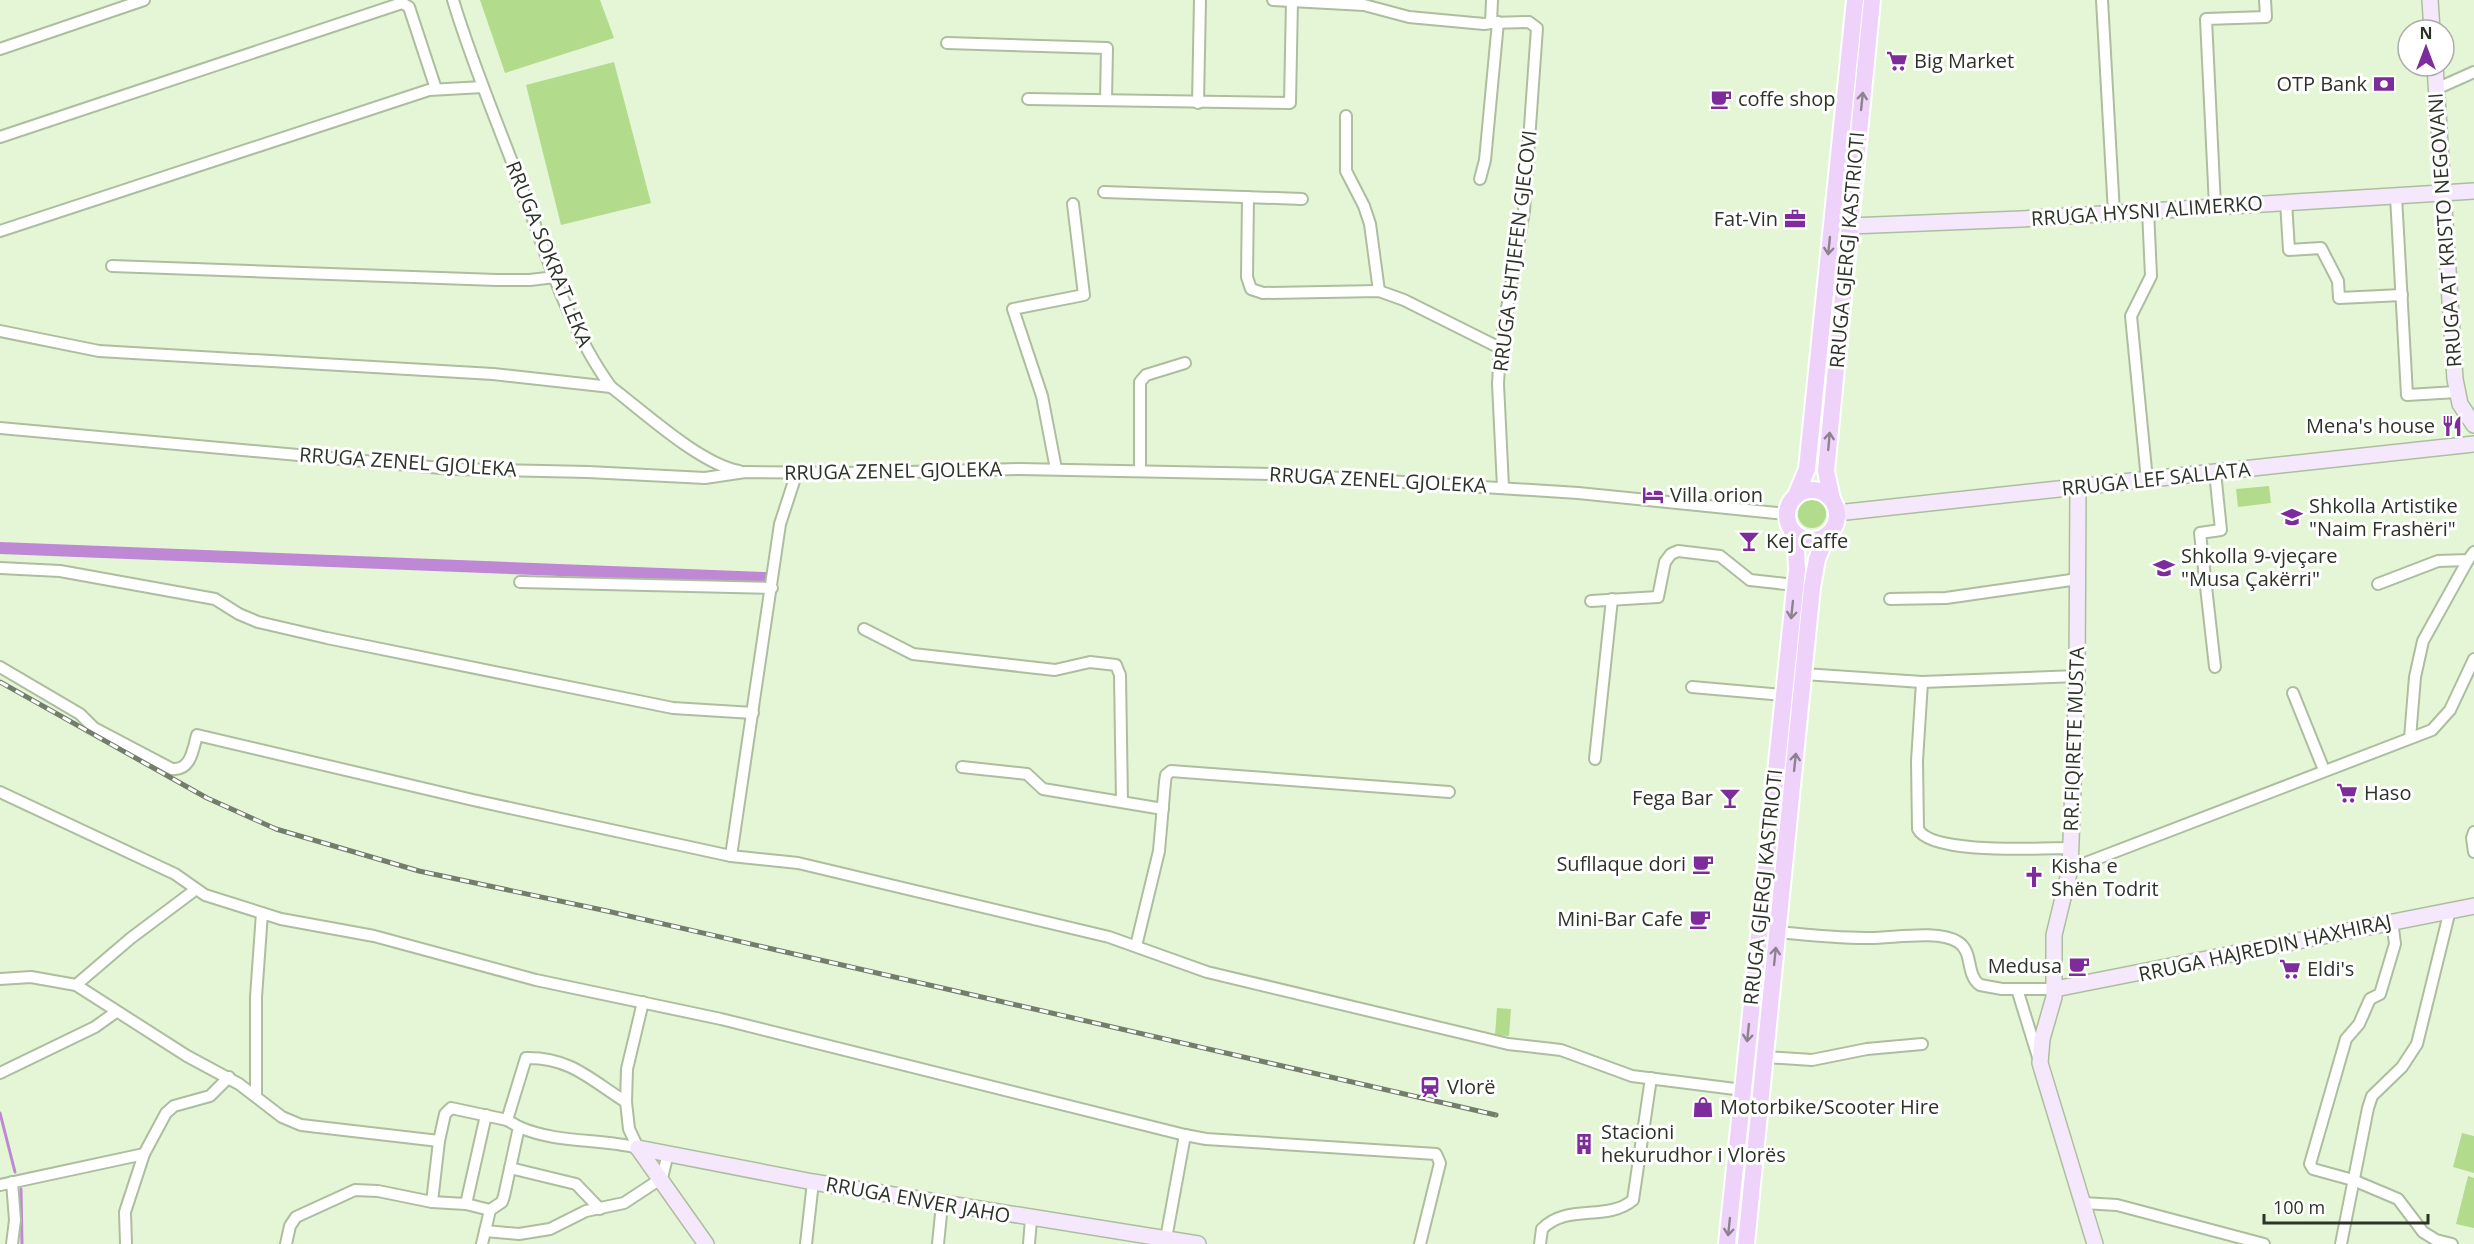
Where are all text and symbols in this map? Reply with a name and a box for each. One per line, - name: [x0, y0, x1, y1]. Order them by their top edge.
- north arrow: [2396, 18, 2456, 78]
- text: N: [2419, 22, 2433, 44]
- place label: Big Market: [1914, 47, 2014, 74]
- supermarket icon: Big Market: [1885, 49, 1909, 73]
- place label: OTP Bank: [2276, 70, 2367, 97]
- bank icon: OTP Bank: [2372, 72, 2396, 96]
- place label: coffe shop: [1738, 85, 1836, 112]
- cafe icon: coffe shop: [1709, 87, 1733, 111]
- one-way arrow: [1857, 91, 1868, 111]
- street label: RRUGA AT KRISTO NEGOVANI: [2421, 92, 2468, 368]
- street label: RRUGA SHTJEFEN GJECOVI: [1486, 129, 1543, 373]
- street label: RRUGA GJERGJ KASTRIOTI: [1823, 131, 1870, 369]
- street label: RRUGA SOKRAT LEKA: [500, 157, 599, 351]
- street label: RRUGA HYSNI ALIMERKO: [2030, 189, 2264, 232]
- place label: Fat-Vin: [1714, 205, 1778, 232]
- office icon: Fat-Vin: [1783, 207, 1807, 231]
- one-way arrow: [1823, 236, 1834, 256]
- place label: Mena's house: [2306, 412, 2435, 439]
- restaurant icon: Mena's house: [2440, 414, 2464, 438]
- one-way arrow: [1824, 432, 1835, 452]
- street label: RRUGA ZENEL GJOLEKA: [298, 440, 518, 483]
- street label: RRUGA ZENEL GJOLEKA: [784, 455, 1003, 486]
- street label: RRUGA LEF SALLATA: [2060, 455, 2252, 502]
- street label: RRUGA ZENEL GJOLEKA: [1269, 460, 1488, 499]
- place label: Villa orion: [1670, 481, 1763, 508]
- hotel icon: Villa orion: [1641, 483, 1665, 507]
- place label: Shkolla Artistike "Naim Frashëri": [2309, 492, 2458, 542]
- school or university icon: Shkolla Artistike "Naim Frashëri": [2280, 505, 2304, 529]
- place label: Kej Caffe: [1766, 527, 1848, 554]
- bar icon: Kej Caffe: [1737, 529, 1761, 553]
- place label: Shkolla 9-vjeçare "Musa Çakërri": [2181, 542, 2337, 592]
- school or university icon: Shkolla 9-vjeçare "Musa Çakërri": [2152, 556, 2176, 580]
- one-way arrow: [1787, 599, 1798, 619]
- street label: RR.FIQIRETE MUSTA: [2057, 646, 2090, 832]
- one-way arrow: [1790, 752, 1801, 772]
- street label: RRUGA GJERGJ KASTRIOTI: [1737, 768, 1788, 1006]
- place label: Haso: [2364, 779, 2411, 806]
- supermarket icon: Haso: [2335, 781, 2359, 805]
- place label: Fega Bar: [1632, 784, 1713, 811]
- bar icon: Fega Bar: [1718, 786, 1742, 810]
- place label: Sufllaque dori: [1556, 850, 1686, 877]
- cafe icon: Sufllaque dori: [1691, 852, 1715, 876]
- place label: Kisha e Shën Todrit: [2051, 852, 2159, 902]
- church icon: Kisha e Shën Todrit: [2022, 865, 2046, 889]
- place label: Mini-Bar Cafe: [1557, 905, 1683, 932]
- cafe icon: Mini-Bar Cafe: [1688, 907, 1712, 931]
- street label: RRUGA HAJREDIN HAXHIRAJ: [2136, 907, 2394, 988]
- one-way arrow: [1770, 946, 1781, 966]
- place label: Medusa: [1988, 952, 2062, 979]
- cafe icon: Medusa: [2067, 954, 2091, 978]
- place label: Eldi's: [2307, 955, 2354, 982]
- supermarket icon: Eldi's: [2278, 957, 2302, 981]
- one-way arrow: [1742, 1023, 1753, 1043]
- place label: Vlorë: [1447, 1073, 1495, 1100]
- station icon: Vlorë: [1418, 1075, 1442, 1099]
- place label: Motorbike/Scooter Hire: [1720, 1093, 1939, 1120]
- shop icon: Motorbike/Scooter Hire: [1691, 1095, 1715, 1119]
- place label: Stacioni hekurudhor i Vlorës: [1601, 1118, 1786, 1168]
- building icon: Stacioni hekurudhor i Vlorës: [1572, 1132, 1596, 1156]
- street label: RRUGA ENVER JAHO: [824, 1170, 1012, 1229]
- scale bar: [2264, 1187, 2428, 1225]
- text: 100 m: [2273, 1195, 2325, 1219]
- one-way arrow: [1723, 1217, 1734, 1237]

